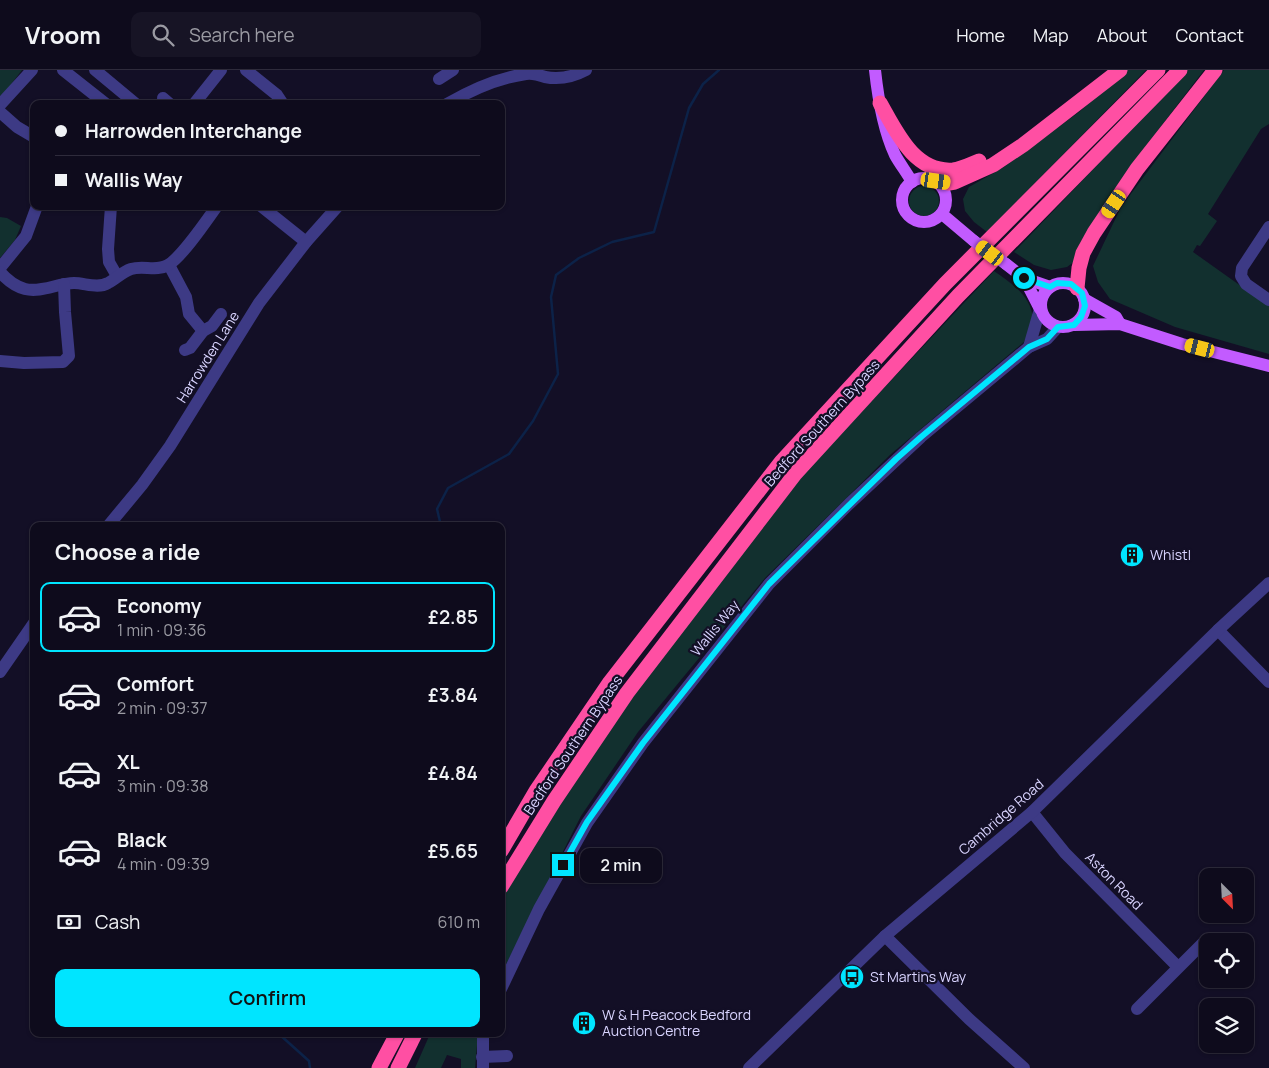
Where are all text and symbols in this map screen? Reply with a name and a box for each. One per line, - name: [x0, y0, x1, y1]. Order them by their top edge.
- search box: [131, 12, 481, 57]
- text: Vroom: [25, 18, 101, 51]
- icon: search: [149, 21, 177, 49]
- text: Search here: [189, 22, 295, 48]
- text: Home: [956, 23, 1005, 47]
- text: Map: [1033, 23, 1069, 47]
- text: About: [1097, 23, 1147, 47]
- text: Contact: [1175, 23, 1244, 47]
- text: Harrowden Interchange: [85, 118, 302, 144]
- text: Wallis Way: [85, 167, 182, 193]
- car: [920, 171, 951, 191]
- car: [1099, 187, 1128, 221]
- car: [973, 238, 1006, 268]
- route start: [1013, 267, 1035, 289]
- street label: Harrowden Lane: [172, 307, 243, 406]
- car: [1183, 337, 1216, 359]
- street label: Bedford Southern Bypass: [760, 355, 884, 490]
- text: Choose a ride: [55, 537, 200, 567]
- building icon: Whistl: [1119, 542, 1145, 568]
- place label: Whistl: [1150, 545, 1191, 564]
- text: Economy: [117, 593, 201, 619]
- icon: car: [57, 595, 102, 640]
- street label: Wallis Way: [686, 595, 744, 660]
- text: £2.85: [428, 604, 478, 630]
- text: 1 min · 09:36: [117, 619, 207, 641]
- text: Comfort: [117, 671, 194, 697]
- street label: Bedford Southern Bypass: [519, 671, 626, 818]
- icon: car: [57, 673, 102, 718]
- text: £3.84: [428, 682, 478, 708]
- text: 2 min · 09:37: [117, 697, 208, 719]
- text: XL: [117, 749, 140, 775]
- icon: car: [57, 751, 102, 796]
- text: £4.84: [428, 760, 478, 786]
- street label: Cambridge Road: [954, 774, 1047, 859]
- text: 3 min · 09:38: [117, 775, 209, 797]
- text: Black: [117, 827, 166, 853]
- icon: car: [57, 829, 102, 874]
- text: £5.65: [428, 838, 478, 864]
- callout: 2 min: [580, 848, 663, 882]
- street label: Aston Road: [1081, 848, 1147, 914]
- text: 4 min · 09:39: [117, 853, 210, 875]
- route end: [552, 854, 574, 876]
- text: 2 min: [601, 854, 641, 876]
- north arrow: [1199, 868, 1254, 922]
- map controls: [1199, 868, 1254, 1053]
- icon: cash: [55, 908, 83, 936]
- text: Cash: [95, 909, 140, 935]
- text: 610 m: [438, 911, 480, 933]
- button: locate: [1199, 933, 1254, 988]
- bus stop icon: St Martins Way: [839, 964, 865, 990]
- place label: St Martins Way: [870, 967, 967, 986]
- button: Confirm: [55, 969, 480, 1027]
- button: layers: [1199, 998, 1254, 1053]
- place label: W & H Peacock Bedford Auction Centre: [602, 1005, 751, 1040]
- building icon: W & H Peacock Bedford Auction Centre: [571, 1010, 597, 1036]

